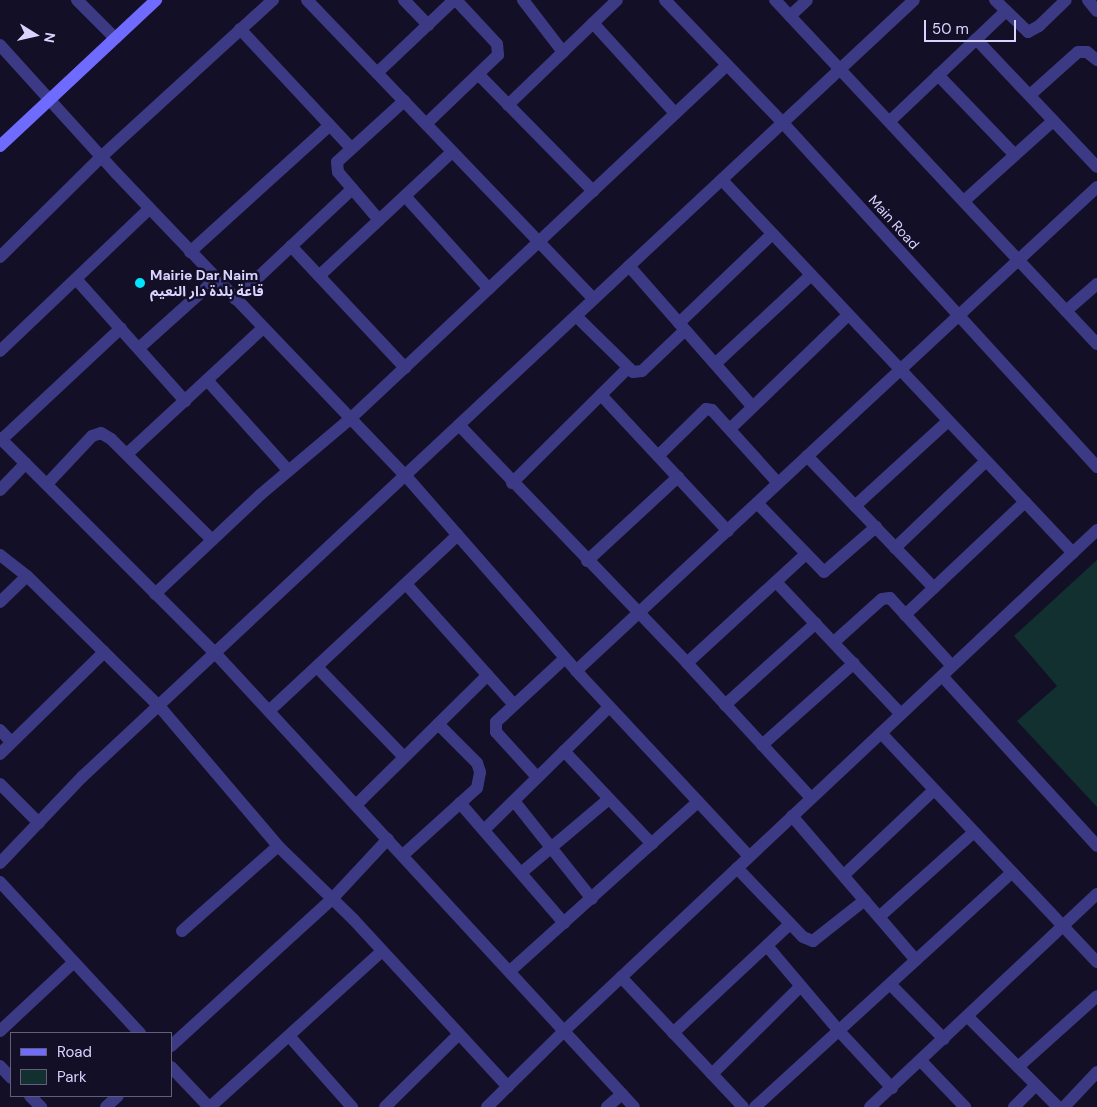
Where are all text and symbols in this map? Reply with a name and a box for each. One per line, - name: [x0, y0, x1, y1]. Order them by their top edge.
- north arrow: [10, 10, 60, 60]
- scale bar: [927, 10, 1020, 42]
- text: 50 m: [932, 19, 969, 39]
- text: N: [40, 31, 60, 44]
- street label: Main Road: [865, 191, 923, 253]
- place label: Mairie Dar Naim قاعة بلدة دار النعيم: [150, 267, 264, 300]
- marker: Mairie Dar Naim قاعة بلدة دار النعيم: [134, 277, 146, 289]
- legend: [10, 1032, 172, 1097]
- text: Road: [57, 1042, 92, 1062]
- text: Park: [57, 1067, 87, 1087]

